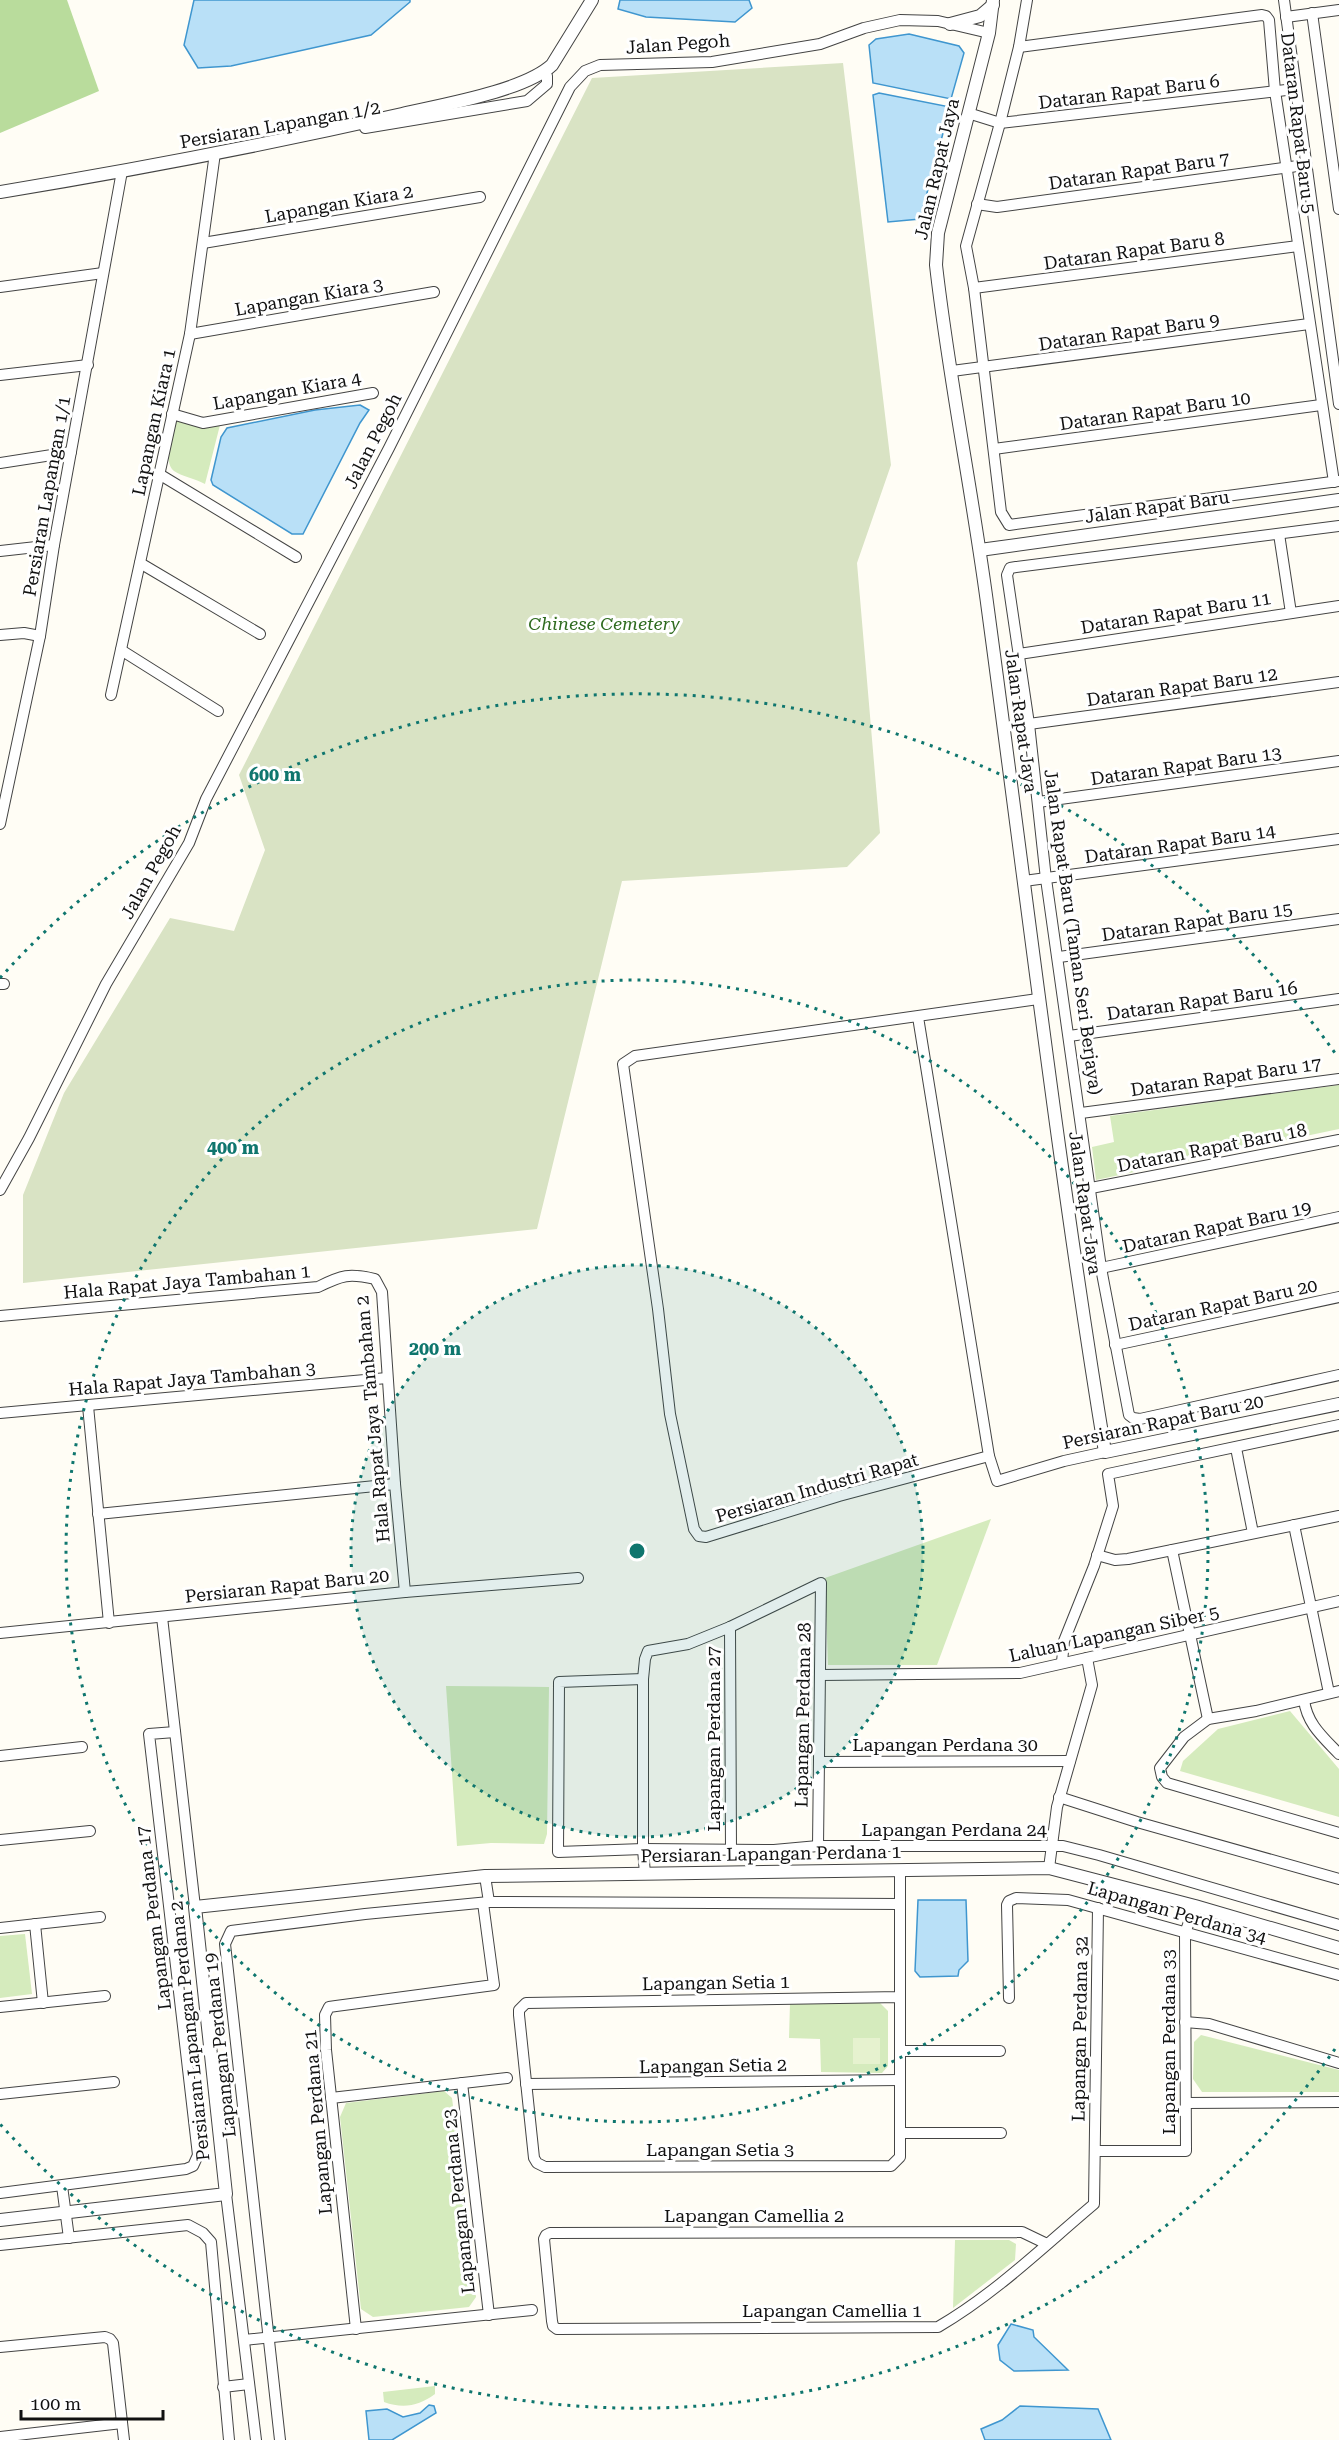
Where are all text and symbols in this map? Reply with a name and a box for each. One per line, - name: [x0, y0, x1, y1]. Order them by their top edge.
- street label: Jalan Pegoh: [625, 29, 731, 58]
- street label: Dataran Rapat Baru 5: [1277, 31, 1320, 215]
- street label: Dataran Rapat Baru 6: [1037, 70, 1221, 113]
- street label: Jalan Rapat Jaya: [910, 96, 963, 242]
- street label: Persiaran Lapangan 1/2: [178, 97, 382, 152]
- street label: Dataran Rapat Baru 7: [1047, 147, 1231, 194]
- street label: Lapangan Kiara 2: [263, 180, 415, 227]
- street label: Dataran Rapat Baru 8: [1042, 227, 1226, 274]
- street label: Lapangan Kiara 3: [233, 273, 385, 320]
- street label: Dataran Rapat Baru 9: [1037, 308, 1221, 355]
- street label: Lapangan Kiara 1: [128, 346, 179, 498]
- street label: Lapangan Kiara 4: [211, 367, 363, 414]
- street label: Dataran Rapat Baru 10: [1058, 387, 1252, 434]
- street label: Jalan Pegoh: [340, 389, 406, 492]
- street label: Persiaran Lapangan 1/1: [19, 394, 74, 598]
- street label: Jalan Rapat Baru: [1083, 486, 1231, 527]
- street label: Dataran Rapat Baru 11: [1079, 587, 1273, 638]
- park label: Chinese Cemetery: [528, 613, 680, 634]
- street label: Jalan Rapat Jaya: [1001, 648, 1042, 794]
- street label: Dataran Rapat Baru 12: [1085, 663, 1279, 710]
- street label: Dataran Rapat Baru 13: [1089, 742, 1283, 789]
- text: 600 m: [249, 764, 302, 785]
- street label: Jalan Rapat Baru (Taman Seri Berjaya): [1040, 768, 1107, 1096]
- street label: Dataran Rapat Baru 14: [1083, 820, 1277, 867]
- street label: Jalan Pegoh: [116, 821, 185, 922]
- street label: Dataran Rapat Baru 15: [1100, 898, 1294, 945]
- street label: Dataran Rapat Baru 16: [1105, 977, 1299, 1024]
- street label: Dataran Rapat Baru 17: [1129, 1053, 1323, 1100]
- street label: Dataran Rapat Baru 18: [1115, 1119, 1308, 1176]
- street label: Jalan Rapat Jaya: [1065, 1130, 1106, 1276]
- text: 400 m: [207, 1137, 260, 1158]
- street label: Dataran Rapat Baru 19: [1121, 1196, 1313, 1257]
- street label: Hala Rapat Jaya Tambahan 1: [62, 1260, 311, 1303]
- street label: Dataran Rapat Baru 20: [1127, 1274, 1319, 1335]
- street label: Hala Rapat Jaya Tambahan 2: [351, 1295, 394, 1544]
- text: 200 m: [409, 1338, 462, 1359]
- street label: Hala Rapat Jaya Tambahan 3: [67, 1357, 316, 1400]
- street label: Persiaran Rapat Baru 20: [1060, 1390, 1265, 1453]
- street label: Persiaran Industri Rapat: [713, 1448, 921, 1527]
- centre of rings: [627, 1541, 647, 1561]
- street label: Persiaran Rapat Baru 20: [184, 1564, 390, 1607]
- street label: Laluan Lapangan Siber 5: [1007, 1601, 1221, 1666]
- street label: Lapangan Perdana 28: [790, 1622, 815, 1808]
- street label: Lapangan Perdana 27: [703, 1646, 724, 1832]
- street label: Lapangan Perdana 30: [852, 1734, 1038, 1755]
- street label: Lapangan Perdana 24: [861, 1819, 1047, 1840]
- street label: Lapangan Perdana 17: [132, 1825, 175, 2011]
- street label: Persiaran Lapangan Perdana 1: [640, 1841, 902, 1866]
- street label: Lapangan Perdana 34: [1085, 1877, 1269, 1948]
- street label: Persiaran Lapangan Perdana 2: [165, 1900, 214, 2162]
- street label: Lapangan Perdana 32: [1067, 1936, 1092, 2122]
- street label: Lapangan Perdana 33: [1158, 1949, 1179, 2135]
- street label: Lapangan Perdana 19: [199, 1952, 240, 2138]
- street label: Lapangan Setia 1: [642, 1971, 790, 1994]
- street label: Lapangan Perdana 21: [299, 2029, 336, 2215]
- street label: Lapangan Setia 2: [639, 2054, 787, 2077]
- street label: Lapangan Perdana 23: [438, 2108, 479, 2294]
- street label: Lapangan Setia 3: [646, 2139, 794, 2160]
- street label: Lapangan Camellia 2: [664, 2205, 844, 2226]
- street label: Lapangan Camellia 1: [742, 2300, 922, 2321]
- scale bar: [21, 2383, 164, 2421]
- text: 100 m: [30, 2393, 81, 2414]

